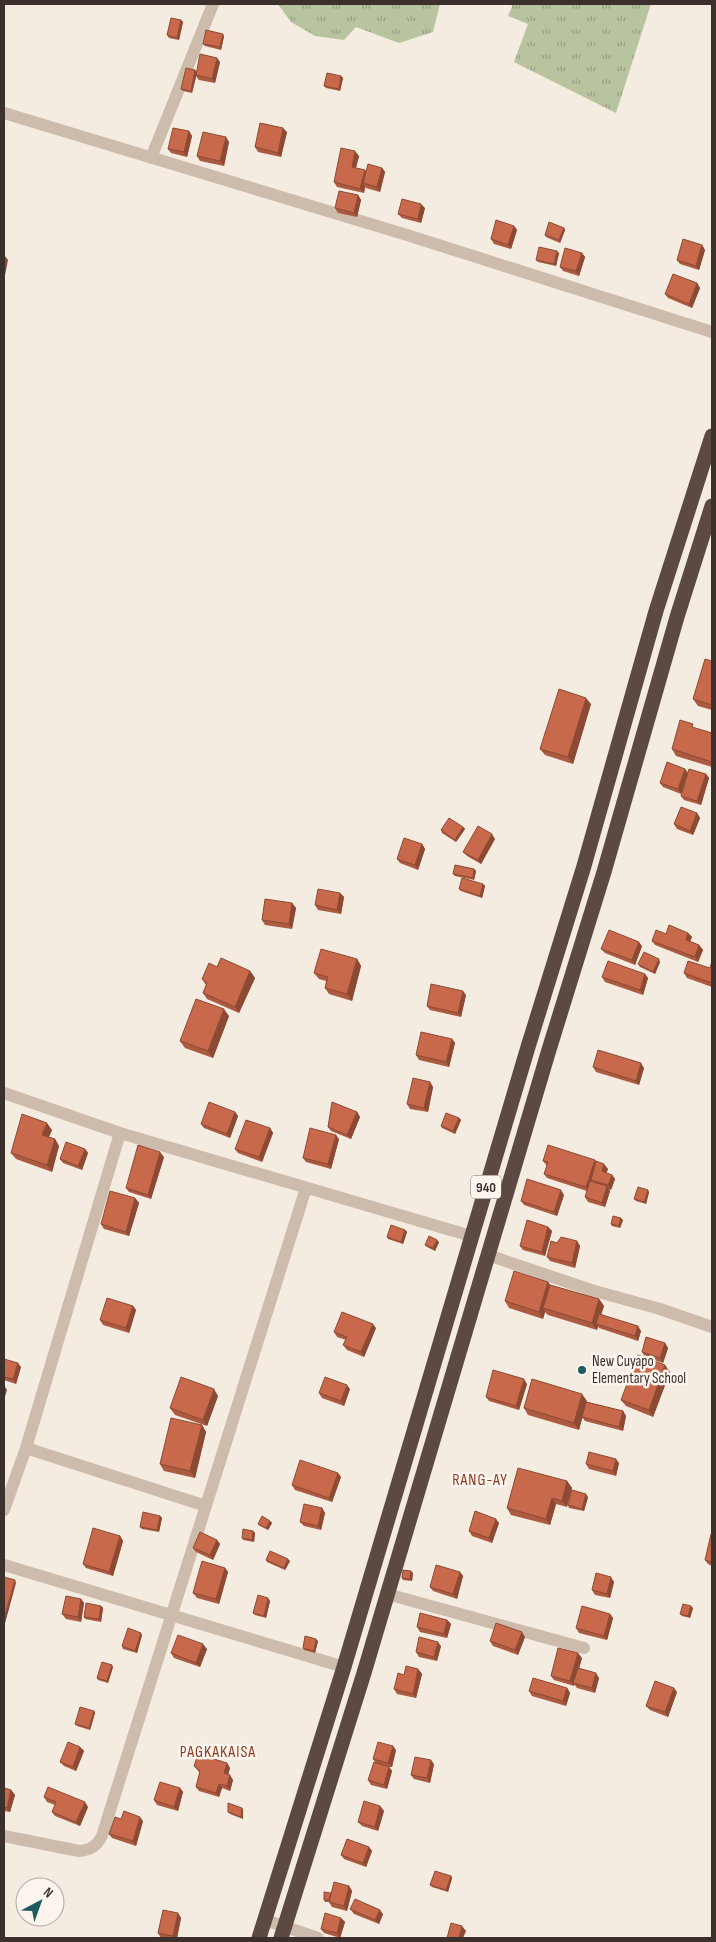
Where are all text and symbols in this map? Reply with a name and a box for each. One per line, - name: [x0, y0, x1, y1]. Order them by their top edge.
- road number: 940: [471, 1176, 501, 1198]
- place label: New Cuyapo Elementary School: [592, 1352, 686, 1388]
- marker: New Cuyapo Elementary School: [576, 1364, 588, 1376]
- district label: RANG-AY: [452, 1471, 508, 1490]
- district label: PAGKAKAISA: [180, 1743, 256, 1762]
- north arrow: [15, 1877, 65, 1927]
- text: N: [40, 1884, 57, 1901]

